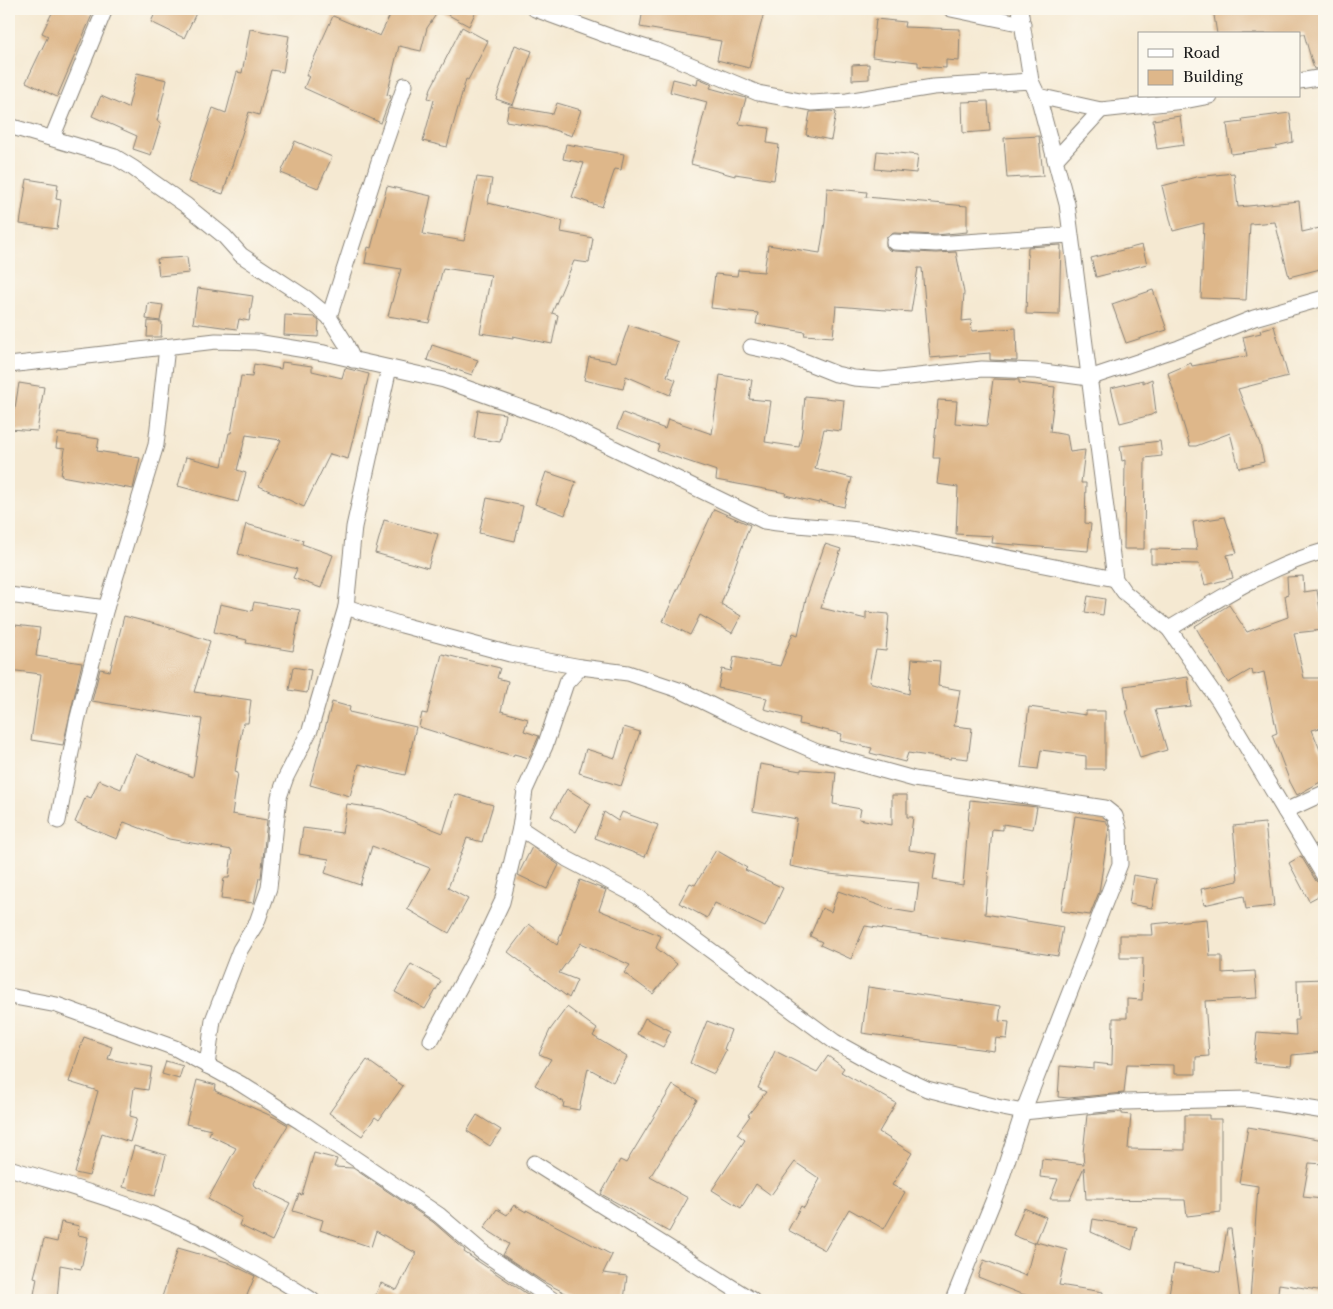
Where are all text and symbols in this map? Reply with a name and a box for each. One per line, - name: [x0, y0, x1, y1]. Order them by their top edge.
- legend: [1138, 32, 1300, 98]
- text: Road: [1183, 43, 1220, 62]
- text: Building: [1183, 67, 1243, 86]

